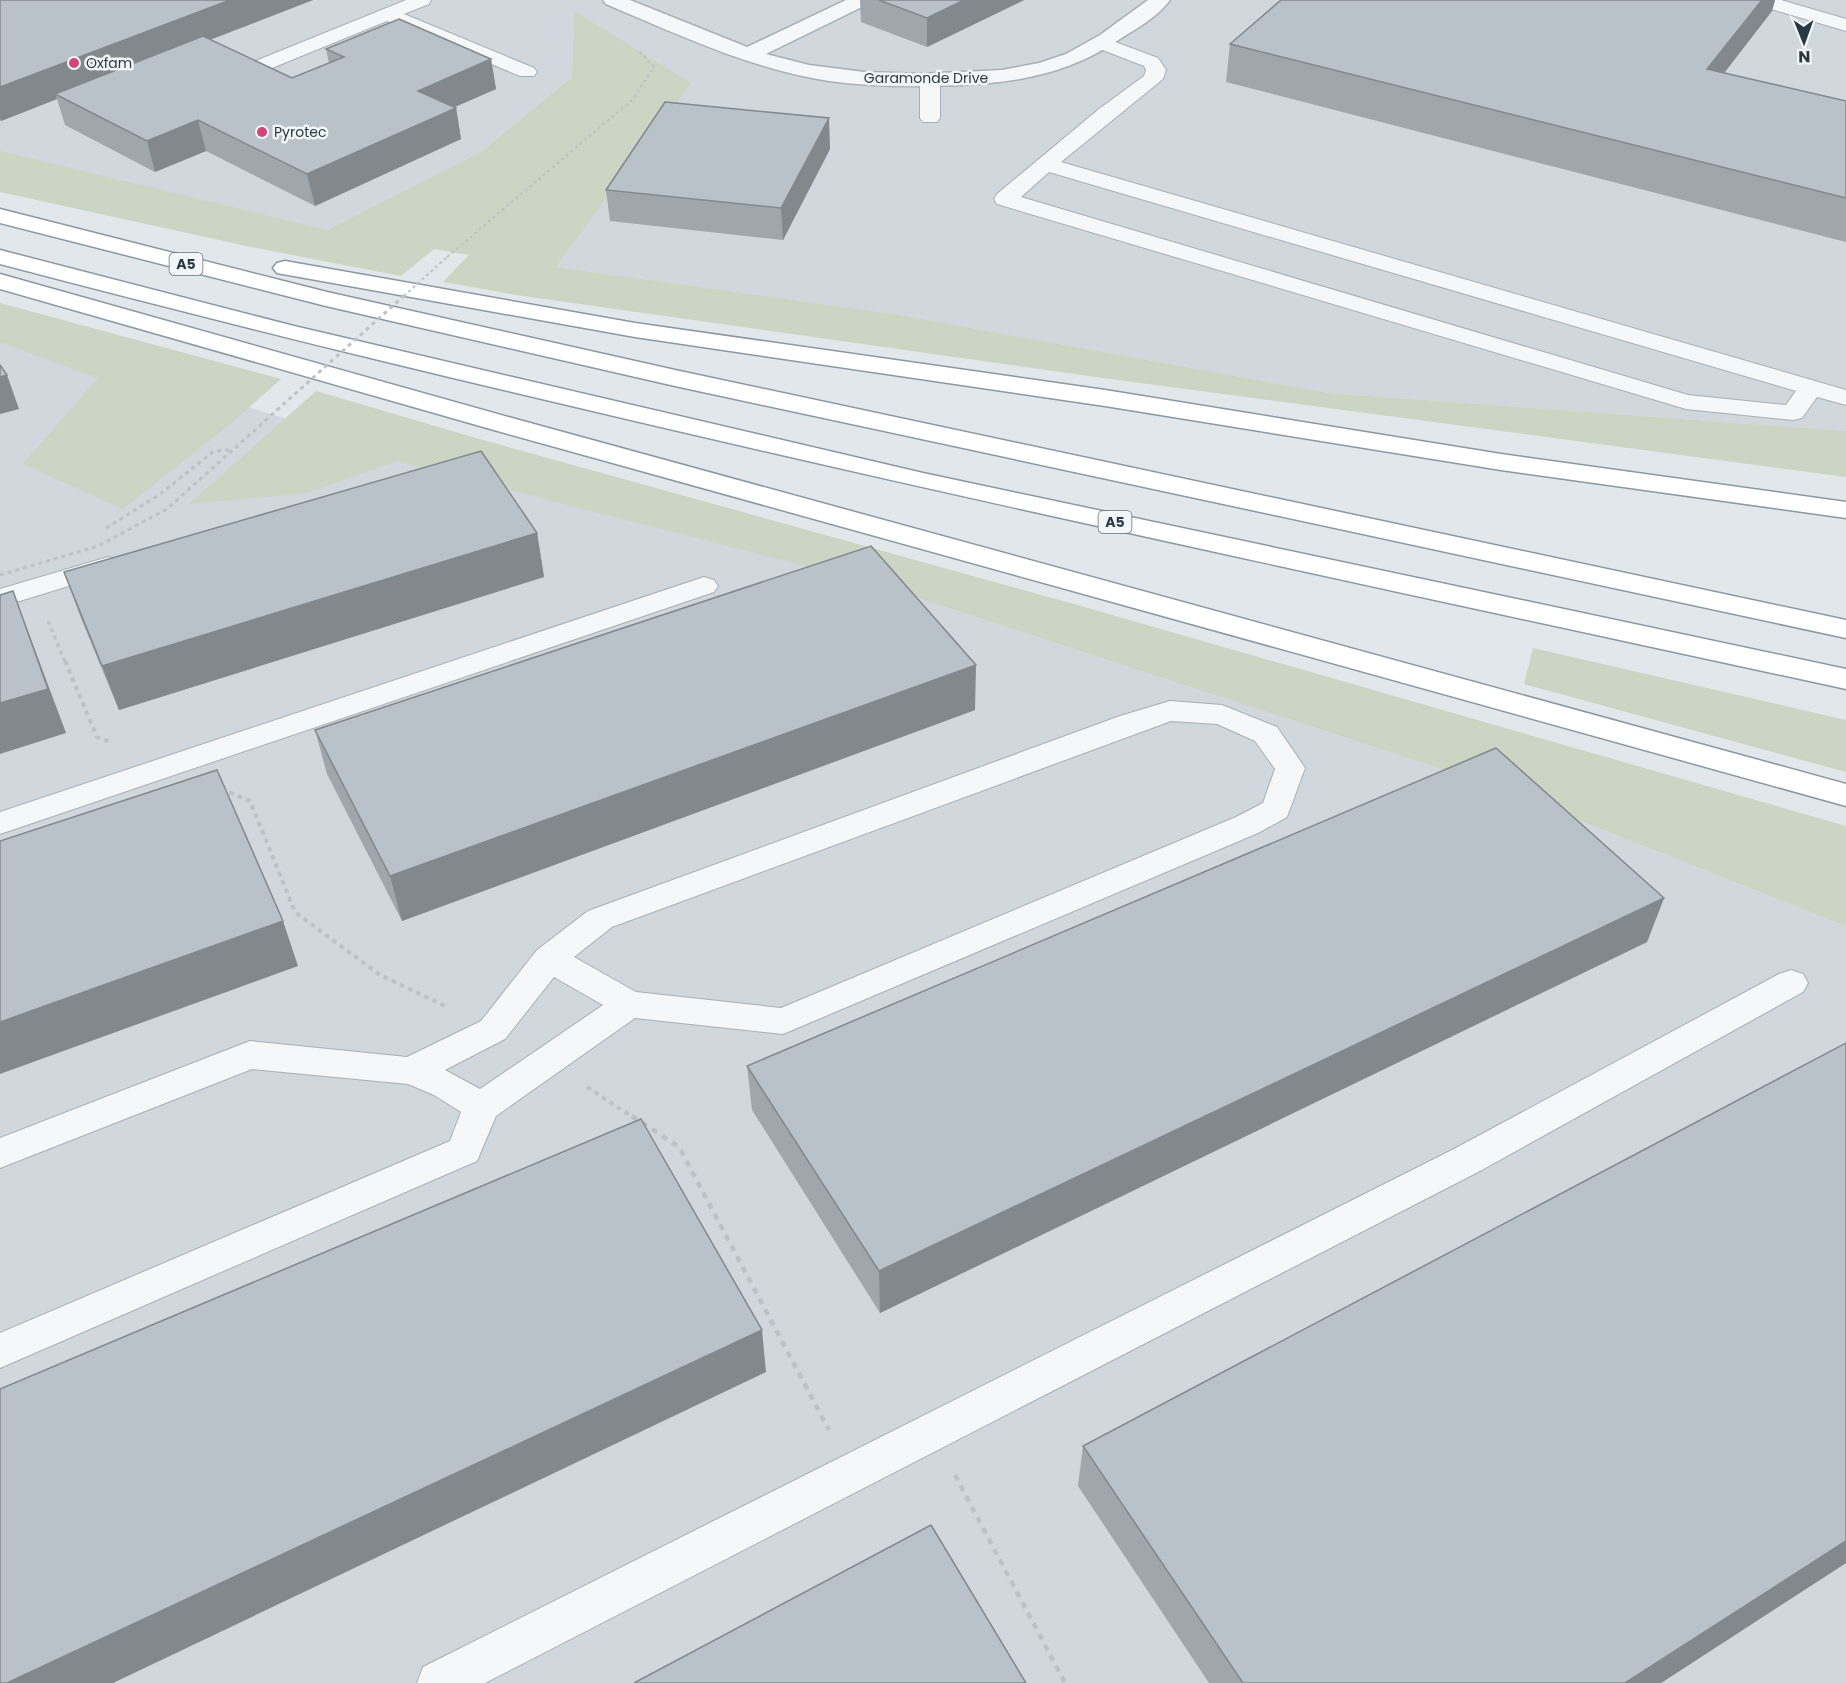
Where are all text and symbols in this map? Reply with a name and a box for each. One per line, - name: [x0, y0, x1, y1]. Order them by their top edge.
- north arrow: [1774, 12, 1834, 72]
- text: N: [1798, 45, 1810, 68]
- place label: Oxfam: [86, 53, 132, 73]
- marker: Oxfam: [67, 56, 81, 70]
- street label: Garamonde Drive: [864, 68, 988, 88]
- place label: Pyrotec: [274, 122, 326, 142]
- marker: Pyrotec: [255, 125, 269, 139]
- road number: A5: [170, 253, 202, 275]
- road number: A5: [1098, 511, 1132, 533]

